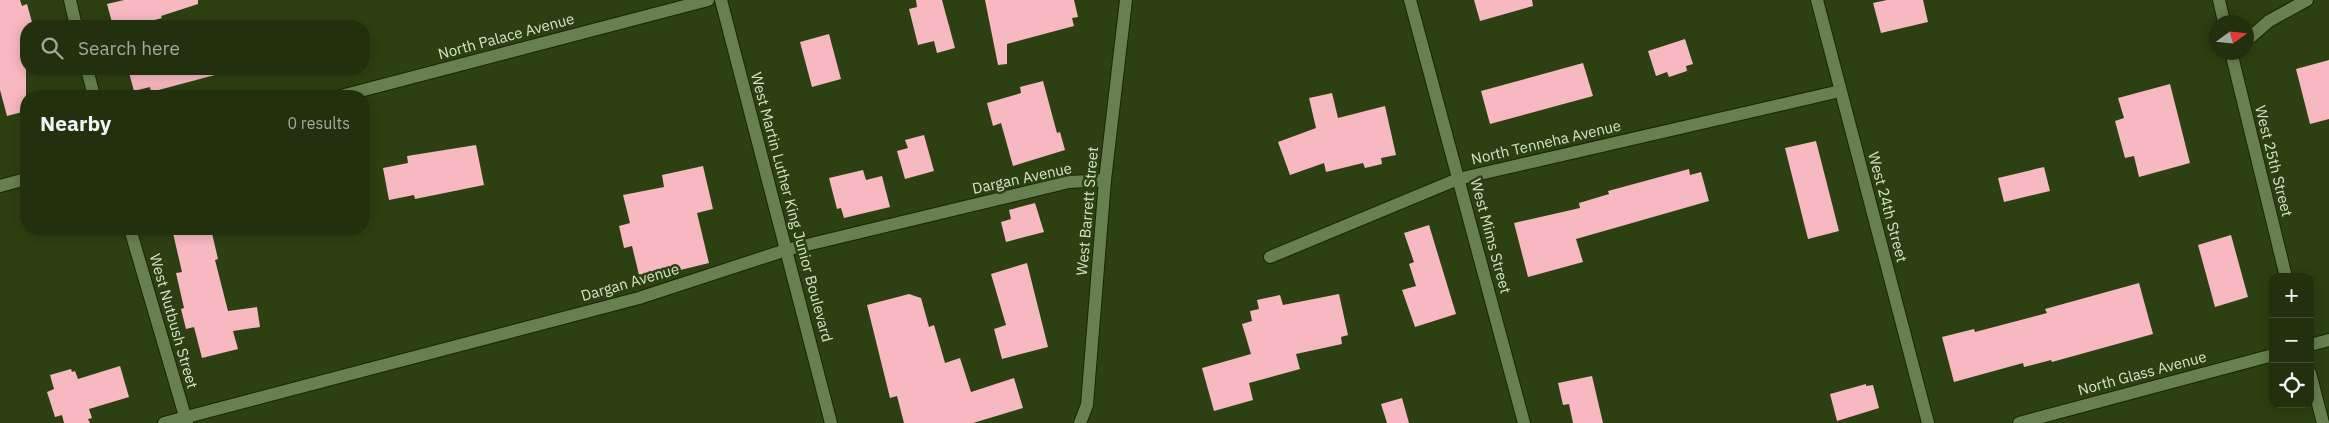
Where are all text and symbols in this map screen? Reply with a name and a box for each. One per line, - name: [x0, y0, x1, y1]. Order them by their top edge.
- street label: North Palace Avenue: [436, 9, 576, 63]
- north arrow: [2209, 15, 2254, 60]
- search box: [20, 20, 370, 75]
- icon: search: [38, 34, 66, 62]
- text: Search here: [78, 36, 180, 60]
- street label: West Martin Luther King Junior Boulevard: [747, 70, 837, 344]
- street label: West 25th Street: [2251, 103, 2297, 219]
- text: Nearby: [40, 109, 111, 137]
- text: 0 results: [287, 113, 350, 133]
- street label: North Tenneha Avenue: [1469, 116, 1623, 168]
- street label: West Barrett Street: [1072, 146, 1102, 276]
- street label: West 24th Street: [1864, 150, 1912, 264]
- street label: Dargan Avenue: [970, 158, 1074, 198]
- street label: West Mims Street: [1467, 176, 1515, 296]
- street label: West Nutbush Street: [146, 251, 202, 391]
- street label: Dargan Avenue: [579, 259, 681, 305]
- map controls: [2269, 273, 2314, 408]
- button: +: [2269, 273, 2314, 318]
- button: −: [2269, 318, 2314, 363]
- street label: North Glass Avenue: [2076, 347, 2208, 399]
- button: locate: [2269, 363, 2314, 408]

